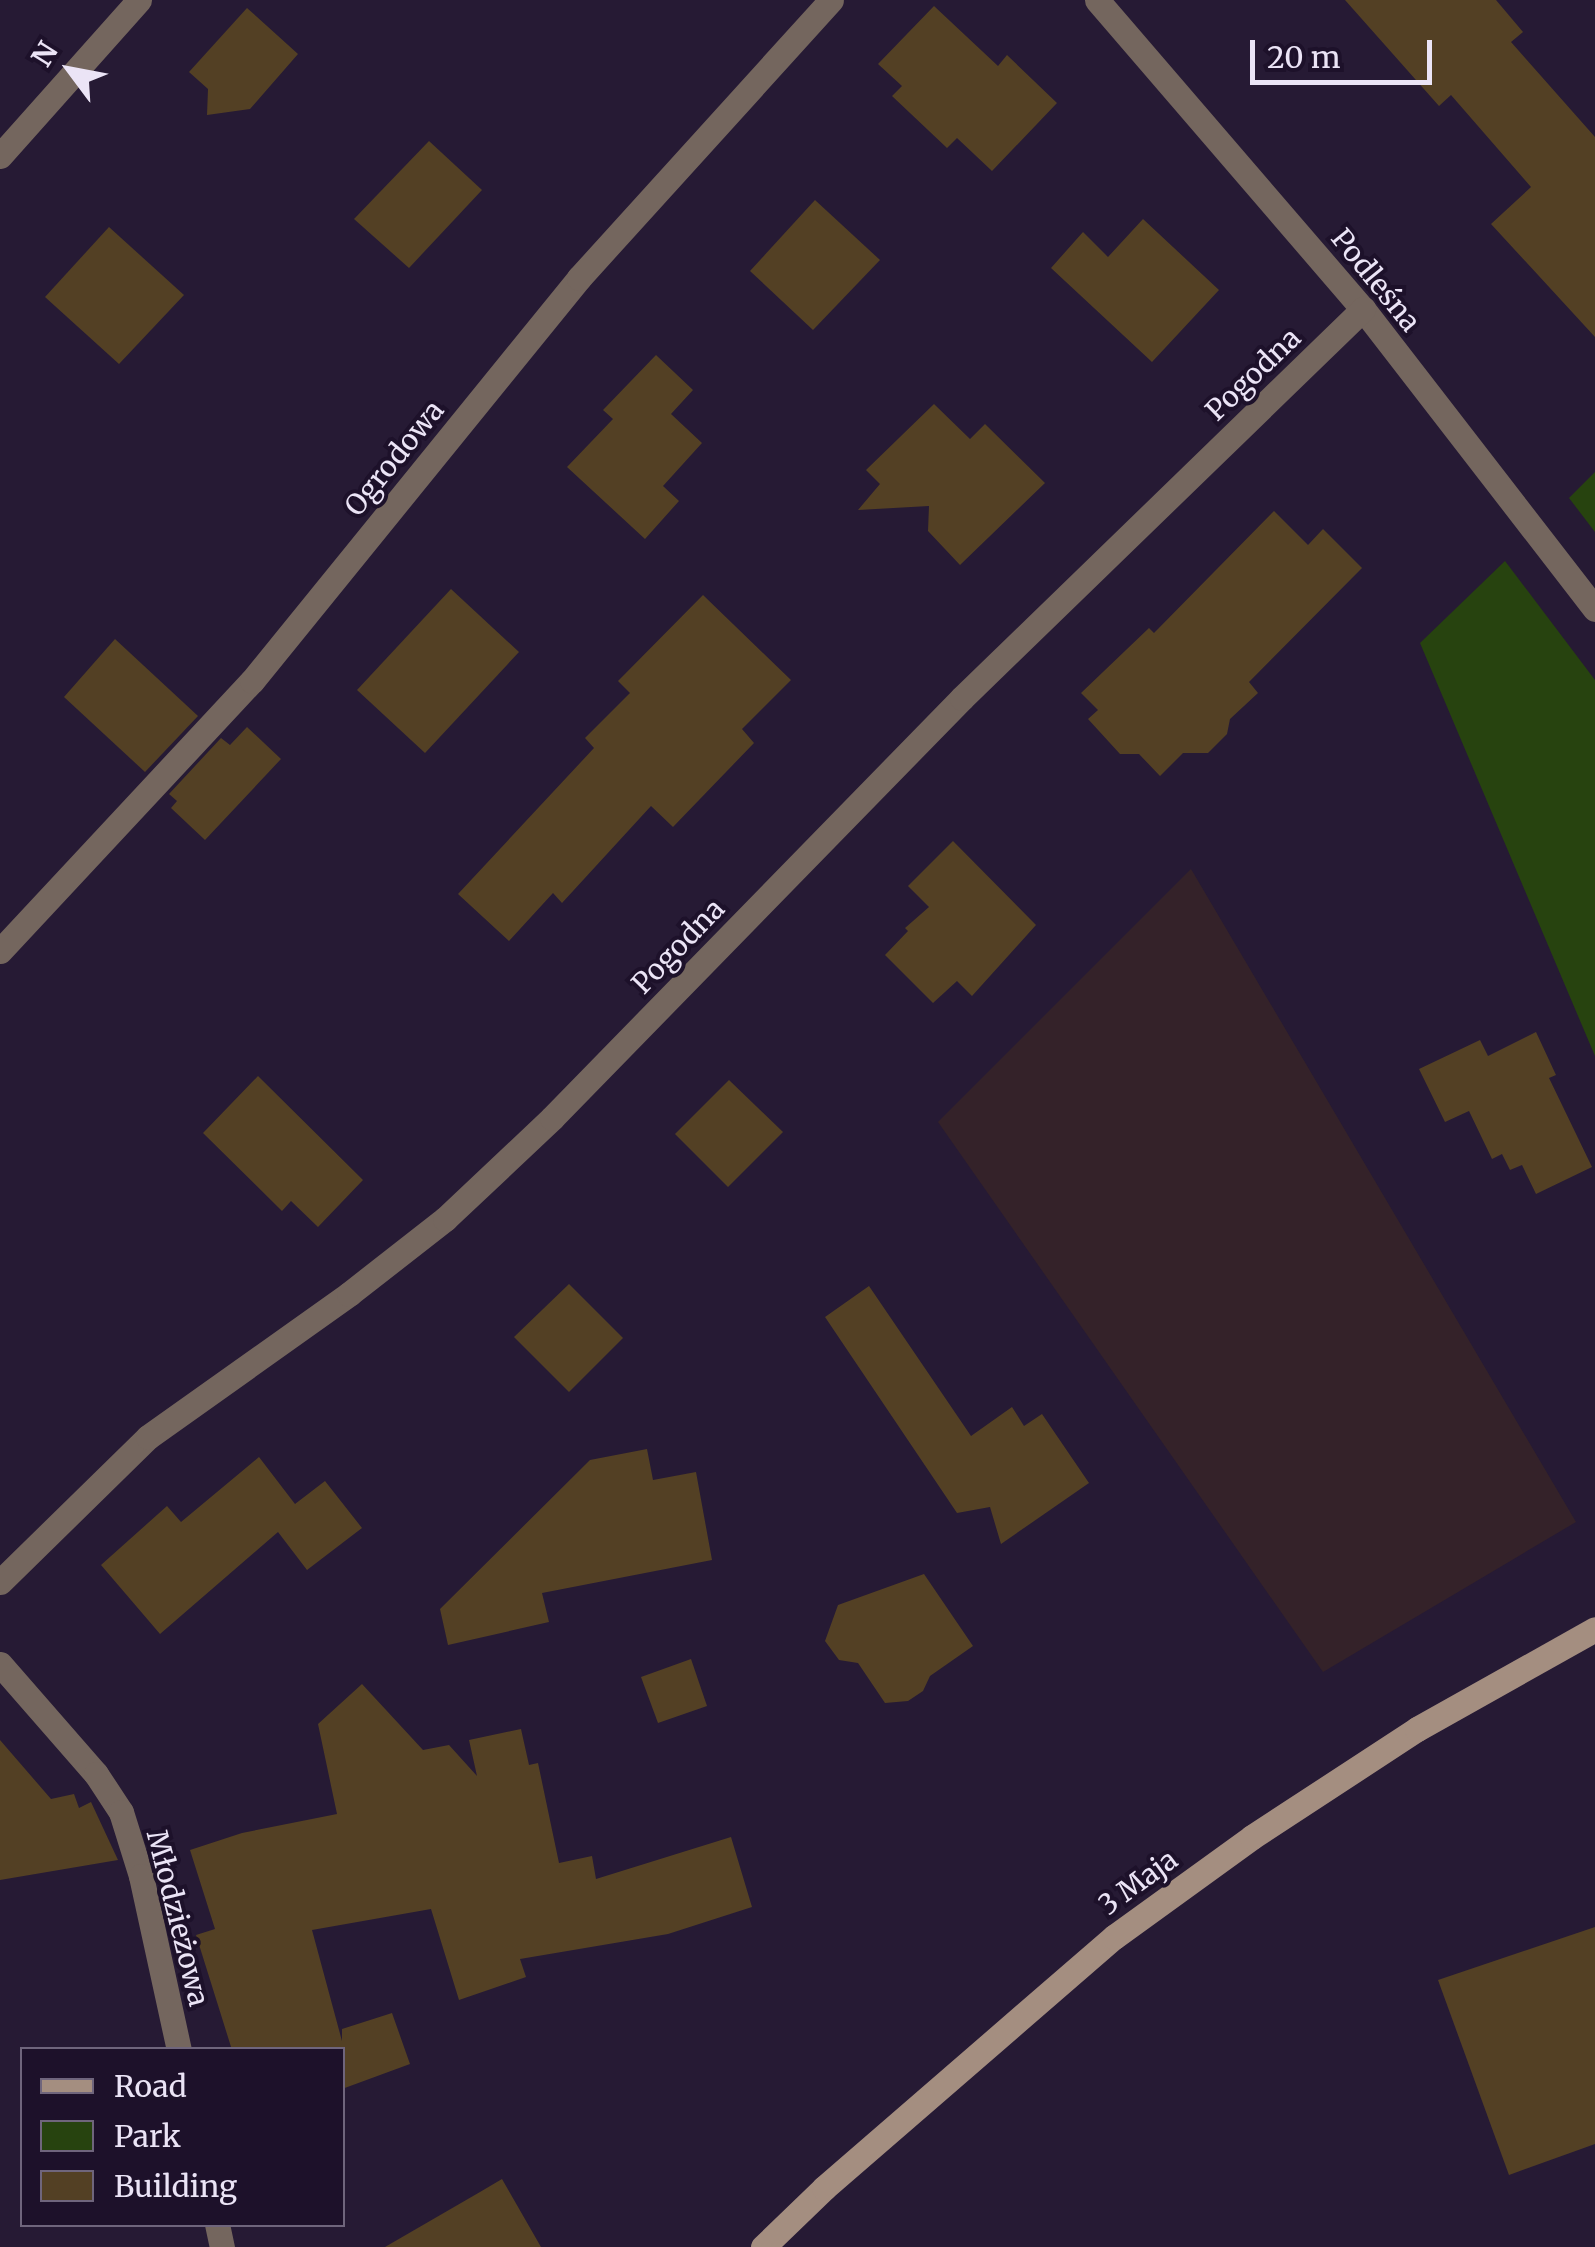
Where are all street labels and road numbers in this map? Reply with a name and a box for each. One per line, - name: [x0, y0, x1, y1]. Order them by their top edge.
- street label: Podleśna: [1324, 222, 1428, 338]
- street label: Pogodna: [1199, 321, 1307, 427]
- street label: Ogrodowa: [337, 394, 451, 522]
- street label: Pogodna: [625, 892, 731, 1000]
- street label: Młodzieżowa: [140, 1827, 216, 2009]
- street label: 3 Maja: [1092, 1842, 1184, 1922]

